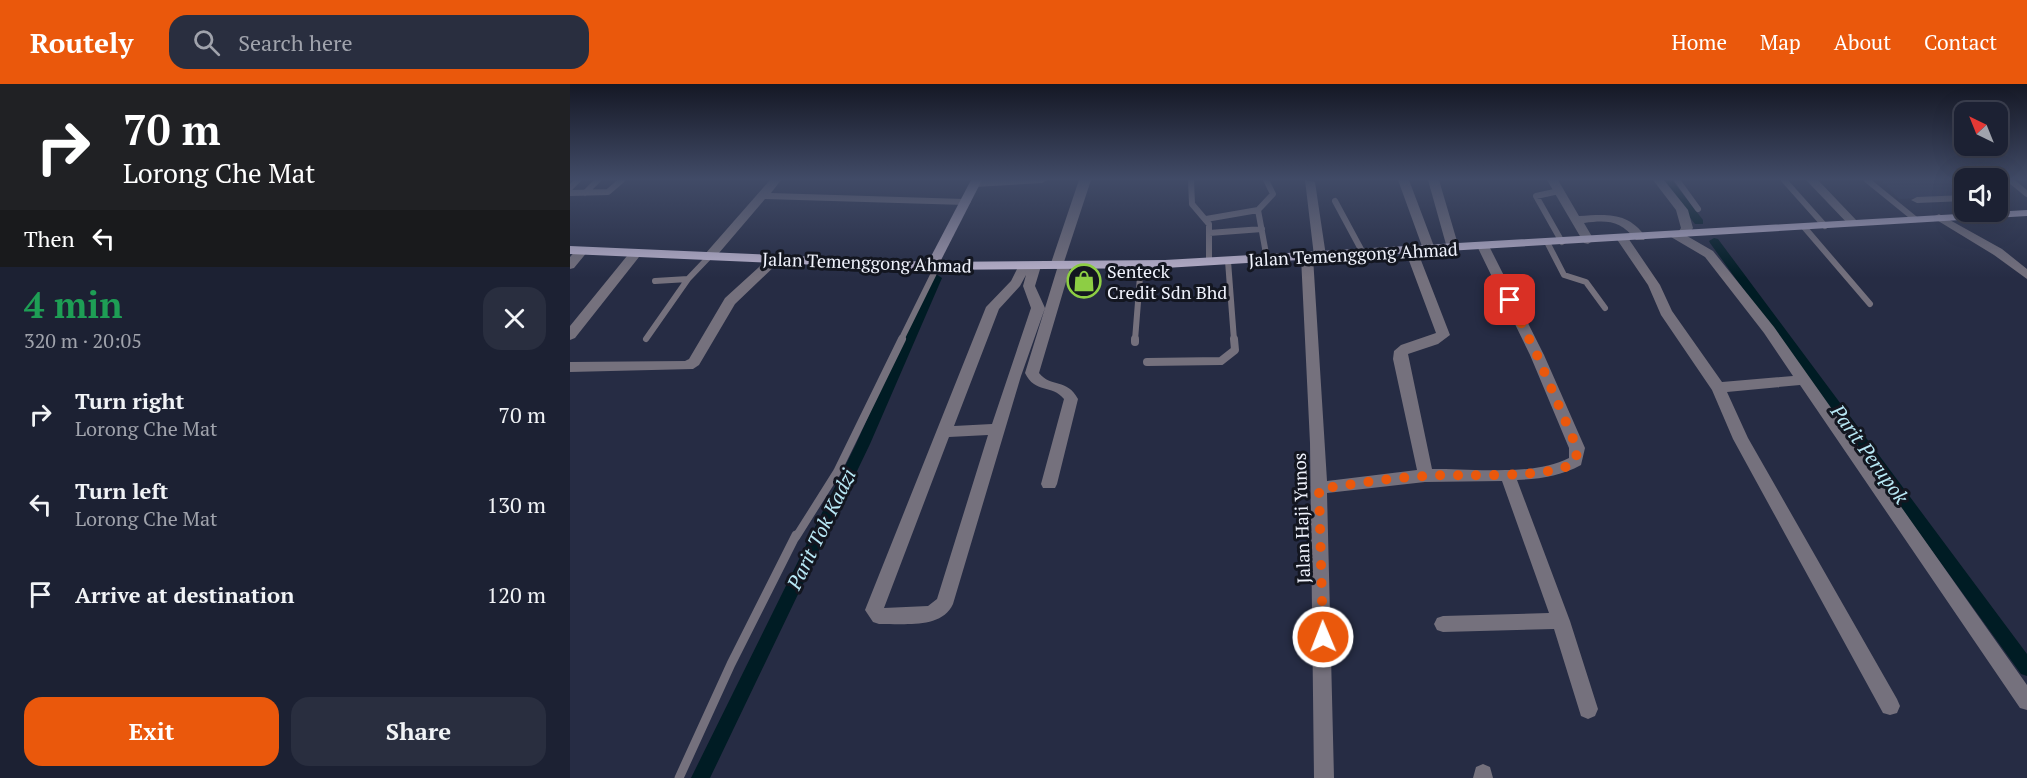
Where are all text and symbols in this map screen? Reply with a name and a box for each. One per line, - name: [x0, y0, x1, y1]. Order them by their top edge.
- search box: [169, 15, 589, 69]
- text: Routely: [30, 24, 133, 61]
- icon: search: [190, 26, 223, 59]
- text: Search here: [238, 28, 353, 57]
- text: Home: [1671, 28, 1727, 56]
- text: Map: [1760, 28, 1801, 56]
- text: About: [1834, 28, 1891, 56]
- text: Contact: [1924, 28, 1997, 56]
- text: 70 m: [123, 101, 221, 157]
- north arrow: [1954, 102, 2008, 156]
- map controls: [1954, 102, 2008, 222]
- icon: right: [24, 108, 102, 186]
- text: Lorong Che Mat: [123, 155, 315, 191]
- button: sound: [1954, 168, 2008, 222]
- icon: left: [87, 222, 120, 255]
- text: Then: [24, 224, 75, 253]
- street label: Jalan Temenggong Ahmad: [1248, 237, 1458, 271]
- street label: Jalan Temenggong Ahmad: [762, 246, 972, 278]
- place label: Senteck Credit Sdn Bhd: [1107, 259, 1227, 304]
- shop icon: Senteck Credit Sdn Bhd: [1066, 263, 1102, 299]
- pin: [1484, 274, 1535, 325]
- text: 4 min: [24, 281, 122, 328]
- icon: arrive: [1493, 283, 1526, 316]
- button: close: [483, 287, 546, 350]
- text: 320 m · 20:05: [24, 327, 142, 354]
- text: Turn right: [75, 386, 184, 415]
- icon: right: [24, 398, 57, 431]
- water label: Parit Perupok: [1824, 398, 1915, 509]
- text: 70 m: [498, 400, 546, 429]
- text: Lorong Che Mat: [75, 415, 217, 442]
- street label: Jalan Haji Yunos: [1287, 452, 1315, 584]
- water label: Parit Tok Kadzi: [780, 464, 862, 595]
- text: Turn left: [75, 476, 168, 505]
- icon: left: [24, 488, 57, 521]
- text: 130 m: [486, 490, 546, 519]
- text: Lorong Che Mat: [75, 505, 217, 532]
- icon: arrive: [24, 578, 57, 611]
- text: Arrive at destination: [75, 580, 294, 609]
- text: 120 m: [486, 580, 546, 609]
- position arrow: [1291, 605, 1355, 669]
- button: Exit: [24, 697, 279, 766]
- button: Share: [291, 697, 546, 766]

